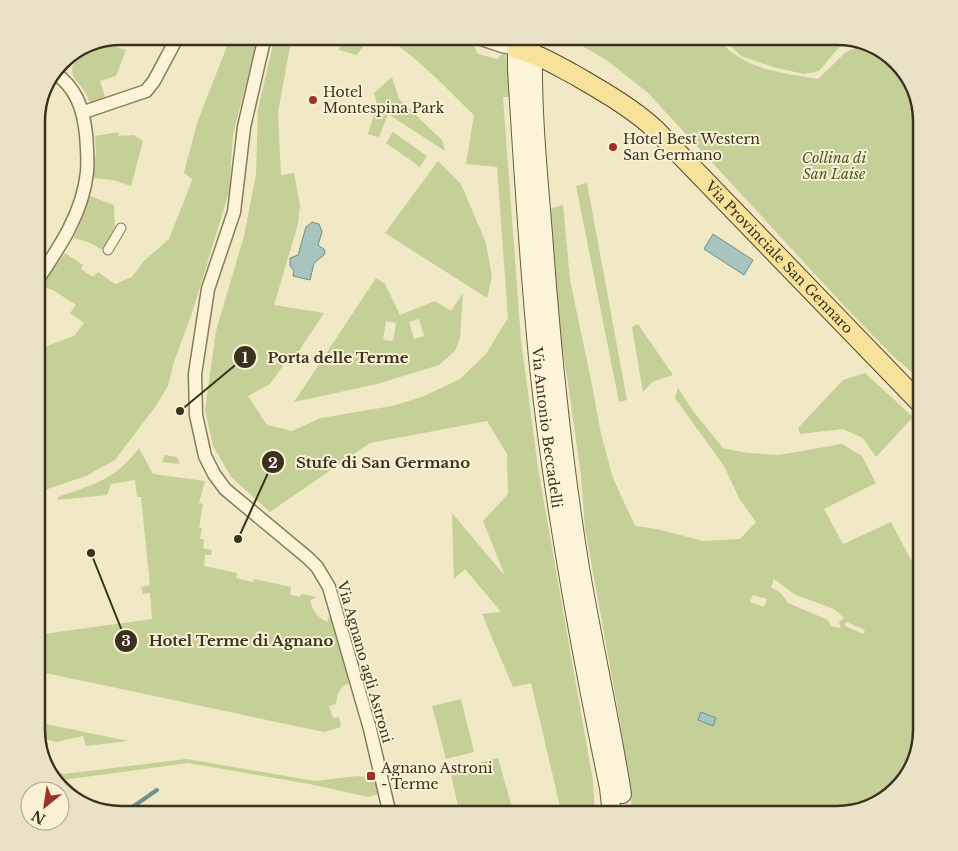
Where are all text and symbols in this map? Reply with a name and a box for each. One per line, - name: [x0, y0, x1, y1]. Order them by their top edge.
- place label: Hotel Montespina Park: [323, 83, 445, 117]
- marker: Hotel Montespina Park: [307, 94, 319, 106]
- place label: Hotel Best Western San Germano: [623, 130, 760, 164]
- marker: Hotel Best Western San Germano: [607, 141, 619, 153]
- park label: Collina di San Laise: [802, 149, 866, 183]
- street label: Via Provinciale San Gennaro: [701, 177, 857, 337]
- callout: Porta delle Terme: [233, 342, 419, 372]
- street label: Via Antonio Beccadelli: [528, 345, 566, 510]
- text: 1: [242, 348, 249, 367]
- text: Porta delle Terme: [267, 348, 409, 367]
- callout: Stufe di San Germano: [261, 447, 480, 477]
- text: 2: [268, 453, 278, 472]
- text: Stufe di San Germano: [296, 453, 470, 472]
- street label: Via Agnano agli Astroni: [333, 578, 397, 745]
- callout: Hotel Terme di Agnano: [113, 626, 344, 656]
- text: 3: [121, 631, 131, 650]
- text: Hotel Terme di Agnano: [149, 631, 333, 650]
- place label: Agnano Astroni - Terme: [380, 759, 493, 793]
- marker: Agnano Astroni - Terme: [365, 770, 377, 782]
- north arrow: [20, 781, 70, 831]
- text: N: [28, 806, 49, 828]

